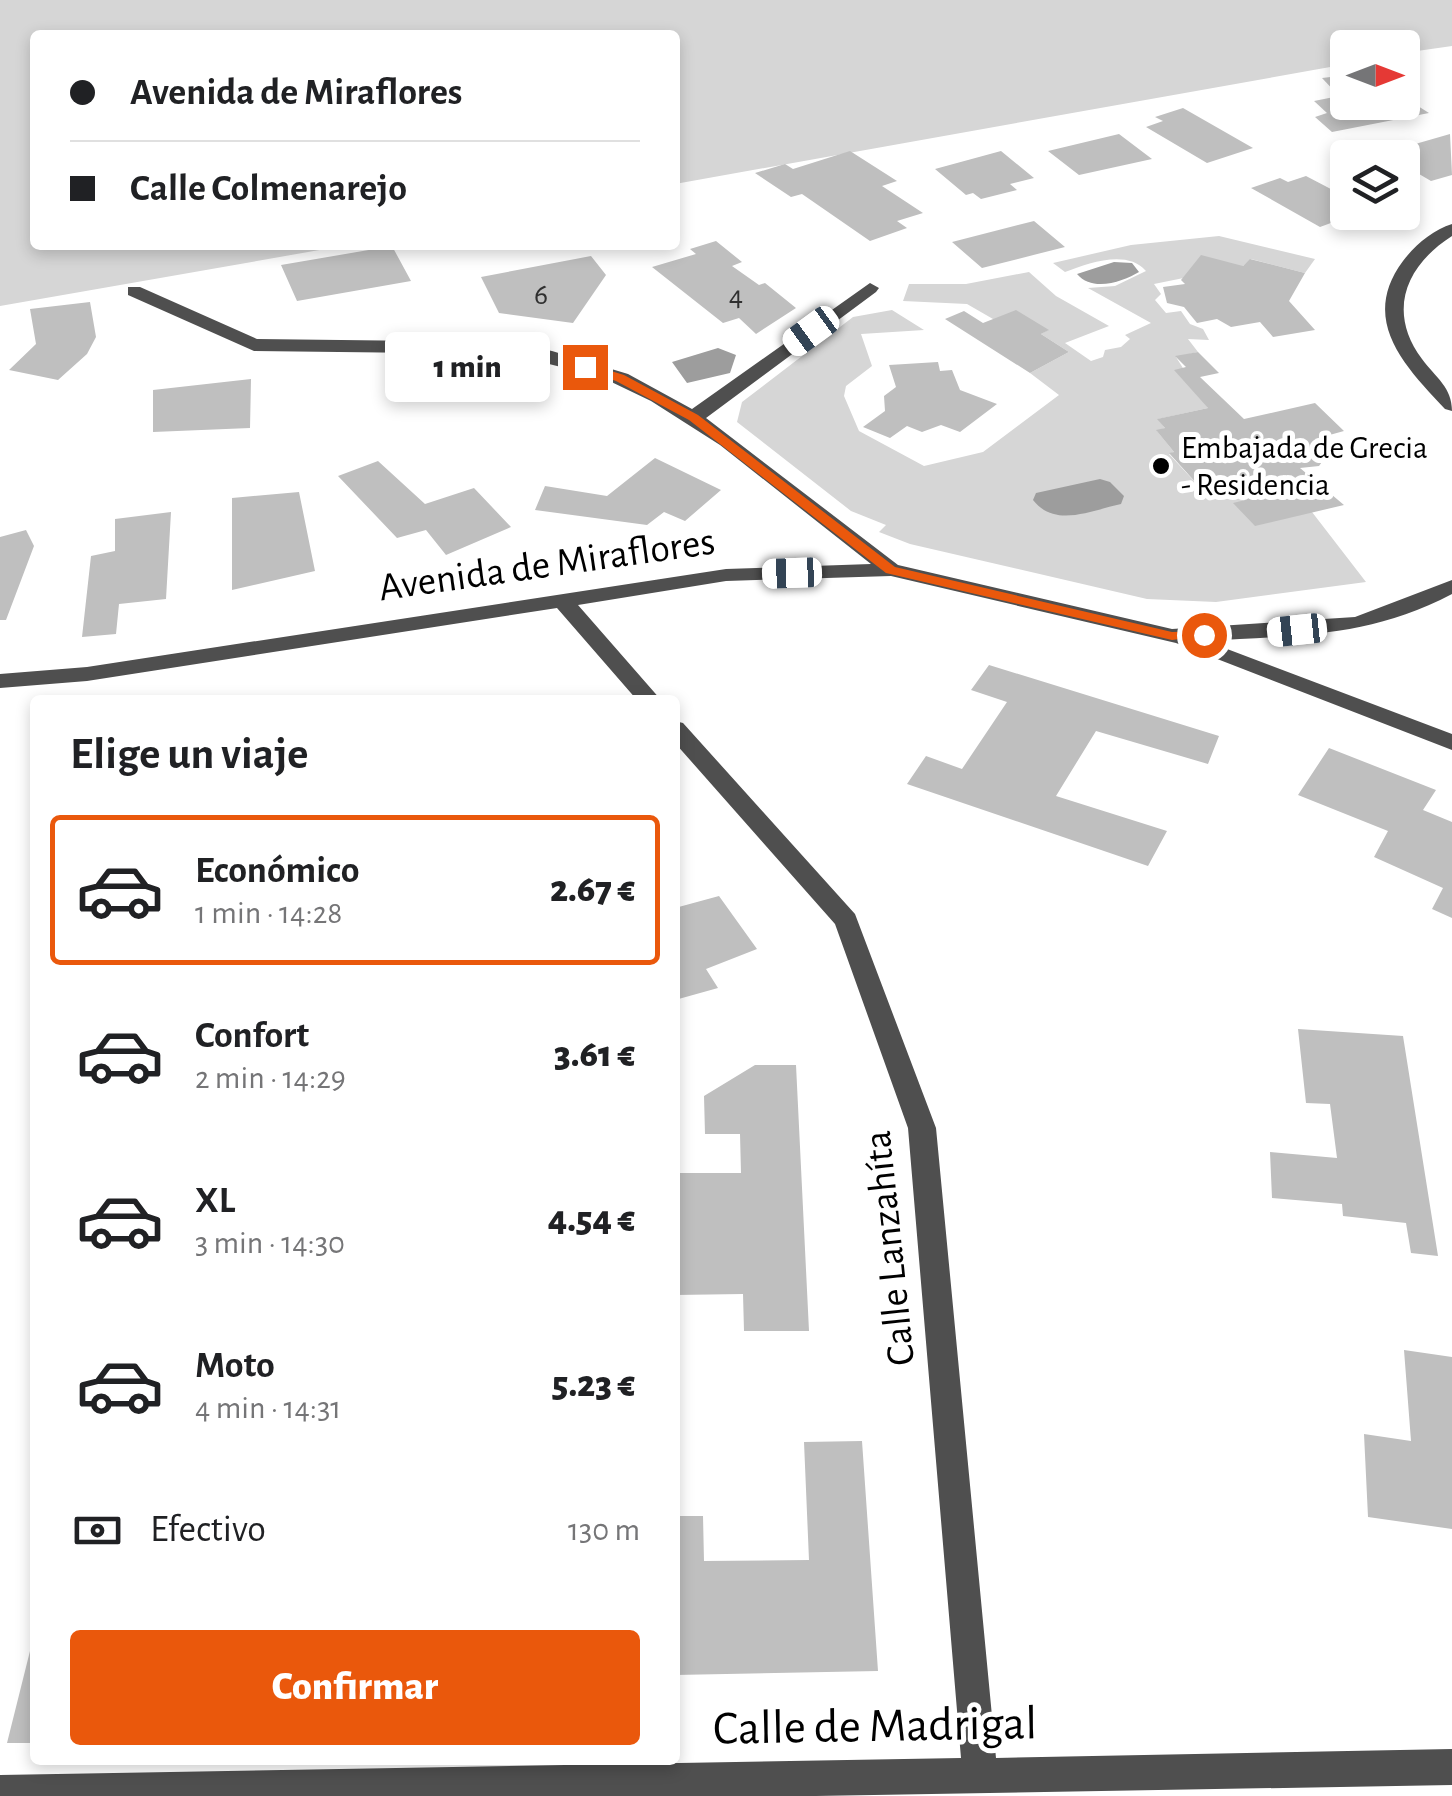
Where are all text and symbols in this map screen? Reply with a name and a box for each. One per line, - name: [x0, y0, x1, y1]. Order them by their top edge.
- north arrow: [1330, 30, 1420, 120]
- map controls: [1330, 30, 1420, 230]
- text: Avenida de Miraflores: [130, 74, 462, 112]
- button: layers: [1330, 140, 1420, 230]
- text: Calle Colmenarejo: [130, 170, 407, 208]
- house number: 6: [534, 280, 548, 310]
- house number: 4: [729, 281, 743, 311]
- car: [778, 301, 844, 361]
- callout: 1 min: [385, 332, 550, 402]
- route end: [563, 345, 608, 390]
- text: 1 min: [433, 351, 502, 383]
- place label: Embajada de Grecia - Residencia: [1181, 432, 1428, 501]
- marker: Embajada de Grecia - Residencia: [1150, 455, 1172, 477]
- street label: Avenida de Miraflores: [376, 522, 718, 608]
- car: [761, 557, 823, 589]
- car: [1266, 612, 1328, 648]
- route start: [1182, 613, 1227, 658]
- text: Elige un viaje: [70, 732, 309, 777]
- icon: car: [75, 845, 165, 935]
- text: Económico: [195, 852, 359, 890]
- text: 2.67 €: [550, 871, 635, 909]
- text: 1 min · 14:28: [195, 897, 343, 929]
- icon: car: [75, 1010, 165, 1100]
- text: Confort: [195, 1017, 309, 1055]
- text: 3.61 €: [554, 1036, 635, 1074]
- text: 2 min · 14:29: [195, 1062, 346, 1094]
- street label: Calle Lanzahíta: [858, 1128, 922, 1368]
- icon: car: [75, 1175, 165, 1265]
- text: XL: [195, 1182, 235, 1220]
- text: 4.54 €: [548, 1201, 635, 1239]
- text: 3 min · 14:30: [195, 1227, 345, 1259]
- icon: car: [75, 1340, 165, 1430]
- text: Moto: [195, 1347, 275, 1385]
- text: 5.23 €: [552, 1366, 635, 1404]
- text: 4 min · 14:31: [195, 1392, 341, 1424]
- icon: cash: [70, 1503, 125, 1558]
- text: Efectivo: [150, 1511, 266, 1549]
- text: 130 m: [568, 1514, 640, 1546]
- button: Confirmar: [70, 1630, 640, 1745]
- street label: Calle de Madrigal: [713, 1700, 1037, 1754]

